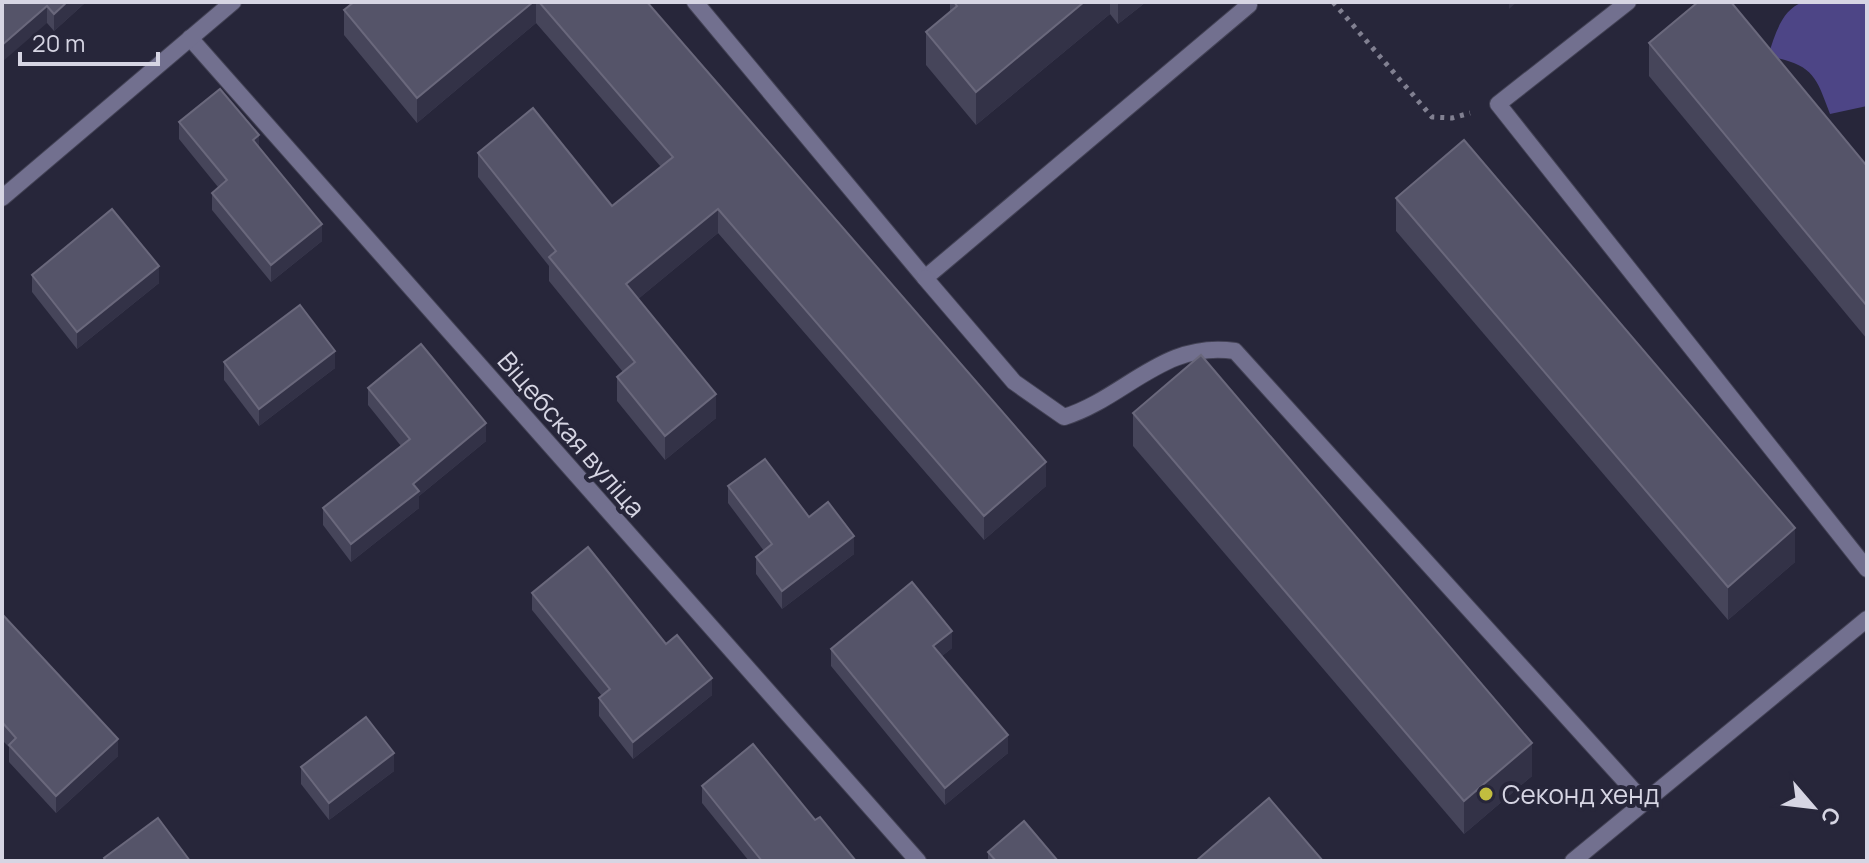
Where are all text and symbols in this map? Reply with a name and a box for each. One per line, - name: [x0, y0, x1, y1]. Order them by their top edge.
- scale bar: [20, 16, 158, 66]
- text: 20 m: [32, 26, 85, 59]
- street label: Віцебская вуліца: [490, 344, 654, 524]
- north arrow: [1773, 767, 1853, 847]
- place label: Секонд хенд: [1502, 776, 1659, 812]
- marker: Секонд хенд: [1477, 785, 1495, 803]
- text: С: [1814, 802, 1848, 831]

